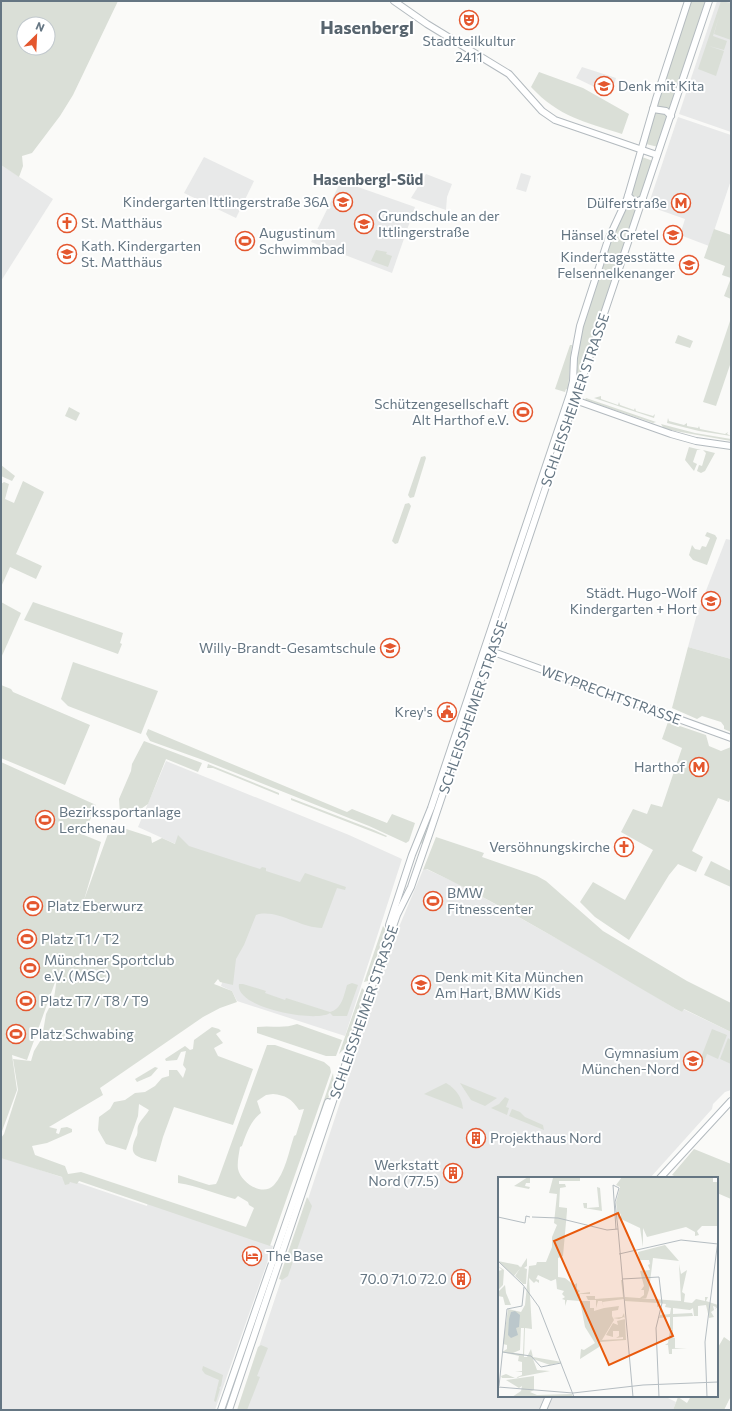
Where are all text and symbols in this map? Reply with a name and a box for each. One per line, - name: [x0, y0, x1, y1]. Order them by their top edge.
- theatre icon: Stadtteilkultur 2411: [458, 9, 480, 31]
- north arrow: [16, 16, 56, 56]
- district label: Hasenbergl: [320, 16, 414, 38]
- text: N: [34, 19, 47, 34]
- place label: Stadtteilkultur 2411: [422, 32, 516, 65]
- school or university icon: Denk mit Kita: [593, 75, 615, 97]
- place label: Denk mit Kita: [618, 77, 704, 94]
- district label: Hasenbergl-Süd: [313, 170, 423, 188]
- school or university icon: Kindergarten Ittlingerstraße 36A: [332, 191, 354, 213]
- metro station icon: Dülferstraße: [670, 192, 692, 214]
- place label: Kindergarten Ittlingerstraße 36A: [123, 193, 329, 210]
- place label: Dülferstraße: [587, 194, 667, 211]
- place label: Grundschule an der Ittlingerstraße: [378, 207, 500, 240]
- church icon: St. Matthäus: [56, 212, 78, 234]
- school or university icon: Grundschule an der Ittlingerstraße: [353, 213, 375, 235]
- place label: St. Matthäus: [81, 214, 162, 231]
- place label: Augustinum Schwimmbad: [259, 224, 345, 257]
- school or university icon: Hänsel & Gretel: [662, 224, 684, 246]
- place label: Hänsel & Gretel: [561, 226, 659, 243]
- sports icon: Augustinum Schwimmbad: [234, 230, 256, 252]
- place label: Kath. Kindergarten St. Matthäus: [81, 237, 201, 270]
- school or university icon: Kath. Kindergarten St. Matthäus: [56, 243, 78, 265]
- place label: Kindertagesstätte Felsennelkenanger: [557, 248, 675, 281]
- school or university icon: Kindertagesstätte Felsennelkenanger: [678, 254, 700, 276]
- street label: SCHLEISSHEIMER STRASSE: [537, 311, 612, 489]
- place label: Schützengesellschaft Alt Harthof e.V.: [374, 395, 509, 428]
- sports icon: Schützengesellschaft Alt Harthof e.V.: [512, 401, 534, 423]
- place label: Städt. Hugo-Wolf Kindergarten + Hort: [570, 584, 697, 617]
- school or university icon: Städt. Hugo-Wolf Kindergarten + Hort: [700, 590, 722, 612]
- street label: SCHLEISSHEIMER STRASSE: [435, 618, 510, 796]
- school or university icon: Willy-Brandt-Gesamtschule: [379, 637, 401, 659]
- place label: Willy-Brandt-Gesamtschule: [199, 639, 376, 656]
- street label: WEYPRECHTSTRASSE: [539, 661, 684, 728]
- public building icon: Krey's: [436, 701, 458, 723]
- place label: Krey's: [395, 703, 433, 720]
- metro station icon: Harthof: [688, 756, 710, 778]
- place label: Harthof: [634, 758, 685, 775]
- place label: Bezirkssportanlage Lerchenau: [59, 803, 181, 836]
- sports icon: Bezirkssportanlage Lerchenau: [34, 809, 56, 831]
- church icon: Versöhnungskirche: [613, 836, 635, 858]
- place label: Versöhnungskirche: [489, 838, 610, 855]
- place label: BMW Fitnesscenter: [447, 884, 534, 917]
- sports icon: BMW Fitnesscenter: [422, 890, 444, 912]
- sports icon: Platz Eberwurz: [22, 895, 44, 917]
- place label: Platz Eberwurz: [47, 897, 143, 914]
- street label: SCHLEISSHEIMER STRASSE: [326, 923, 401, 1101]
- sports icon: Platz T1 / T2: [16, 928, 38, 950]
- place label: Platz T1 / T2: [41, 930, 120, 947]
- place label: Münchner Sportclub e.V. (MSC): [44, 951, 175, 984]
- sports icon: Münchner Sportclub e.V. (MSC): [19, 957, 41, 979]
- place label: Denk mit Kita München Am Hart, BMW Kids: [435, 968, 584, 1001]
- school or university icon: Denk mit Kita München Am Hart, BMW Kids: [410, 974, 432, 996]
- sports icon: Platz T7 / T8 / T9: [15, 990, 37, 1012]
- place label: Platz T7 / T8 / T9: [40, 992, 149, 1009]
- sports icon: Platz Schwabing: [5, 1023, 27, 1045]
- place label: Platz Schwabing: [30, 1025, 134, 1042]
- place label: Gymnasium München-Nord: [581, 1044, 679, 1077]
- school or university icon: Gymnasium München-Nord: [682, 1050, 704, 1072]
- building icon: Projekthaus Nord: [465, 1127, 487, 1149]
- place label: Projekthaus Nord: [490, 1129, 601, 1146]
- place label: Werkstatt Nord (77.5): [368, 1156, 439, 1189]
- building icon: Werkstatt Nord (77.5): [442, 1162, 464, 1184]
- inset map: [498, 1177, 718, 1397]
- hotel icon: The Base: [241, 1245, 263, 1267]
- place label: The Base: [266, 1247, 323, 1264]
- building icon: 70.0 71.0 72.0: [450, 1268, 472, 1290]
- place label: 70.0 71.0 72.0: [360, 1270, 447, 1287]

